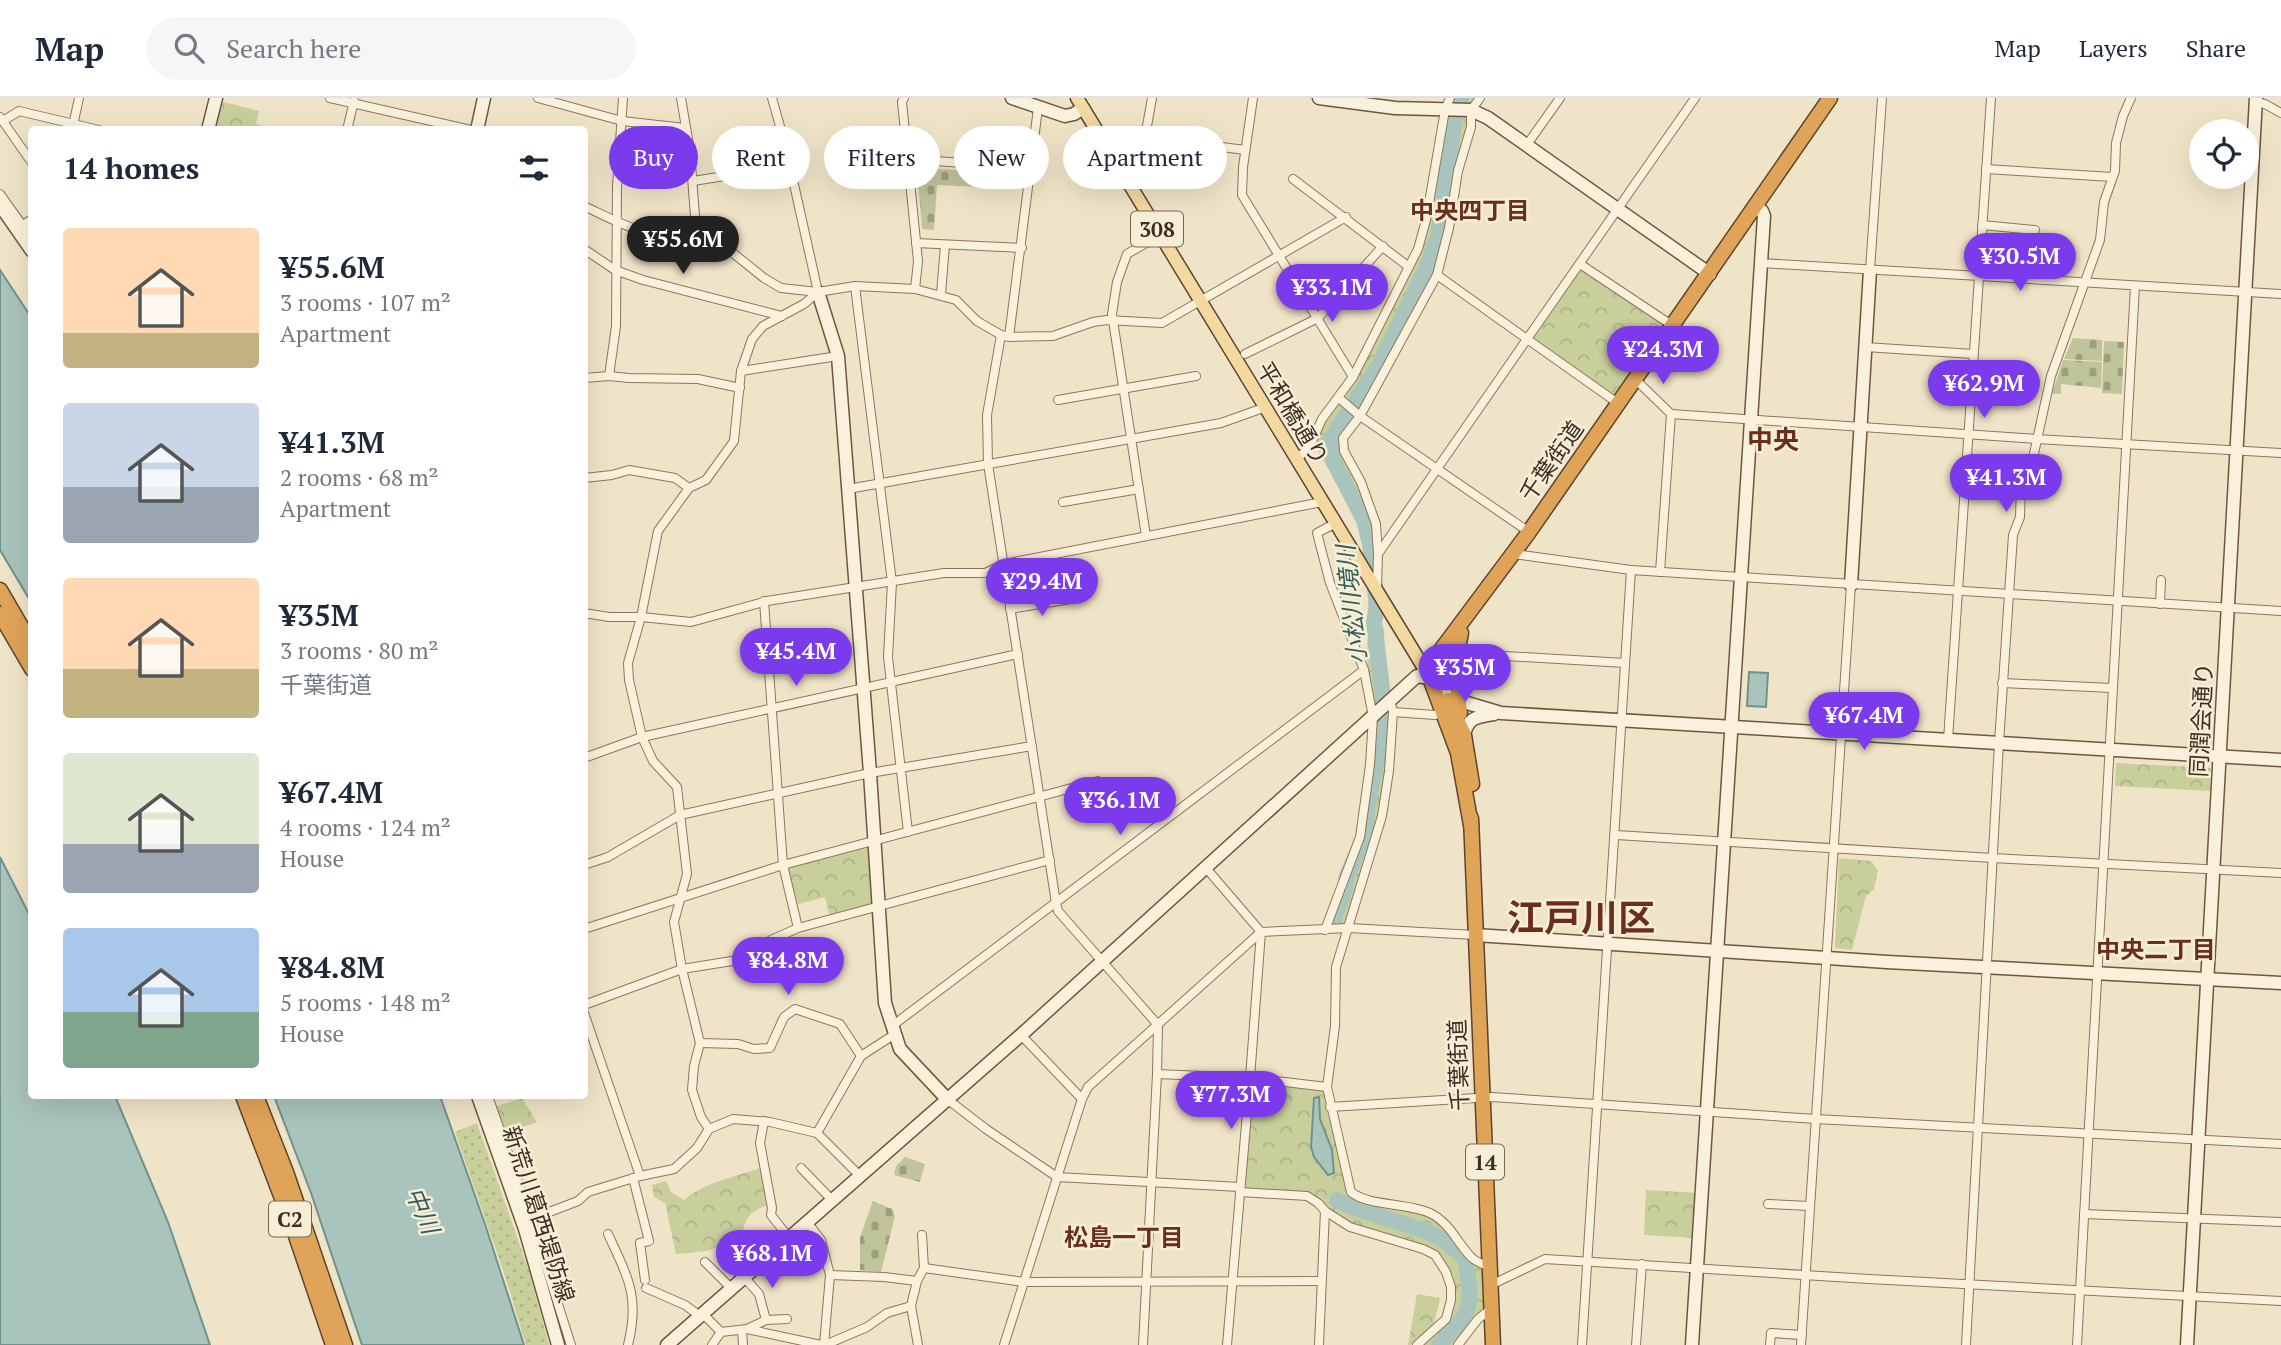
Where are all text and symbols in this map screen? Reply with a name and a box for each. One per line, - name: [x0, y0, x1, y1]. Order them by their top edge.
- search box: [146, 17, 636, 80]
- text: Map: [35, 27, 104, 70]
- icon: search: [170, 29, 208, 67]
- text: Search here: [226, 31, 361, 65]
- text: Map: [1994, 32, 2041, 64]
- text: Layers: [2079, 32, 2148, 64]
- text: Share: [2186, 32, 2246, 64]
- map controls: [2189, 119, 2259, 189]
- button: locate: [2189, 119, 2259, 189]
- chip: Buy: [609, 126, 698, 189]
- chip: Rent: [712, 126, 810, 189]
- chip: Filters: [824, 126, 940, 189]
- chip: New: [954, 126, 1049, 189]
- chip: Apartment: [1063, 126, 1227, 189]
- text: 14 homes: [63, 148, 199, 188]
- icon: filters: [515, 149, 553, 187]
- district label: 中央四丁目: [1410, 194, 1530, 226]
- road number: 308: [1131, 212, 1183, 246]
- pin: ¥55.6M: [626, 216, 740, 276]
- text: ¥55.6M: [643, 223, 723, 254]
- pin: ¥30.5M: [1963, 234, 2077, 293]
- text: ¥30.5M: [1980, 240, 2060, 271]
- text: ¥55.6M: [280, 247, 385, 287]
- icon: home: [119, 256, 203, 340]
- pin: ¥33.1M: [1275, 264, 1389, 324]
- text: ¥33.1M: [1292, 271, 1372, 302]
- text: 3 rooms · 107 m²: [280, 287, 451, 318]
- text: Apartment: [280, 318, 391, 349]
- pin: ¥24.3M: [1606, 327, 1720, 386]
- text: ¥24.3M: [1623, 333, 1703, 364]
- street label: 平和橋通り: [1250, 356, 1336, 470]
- pin: ¥62.9M: [1927, 360, 2041, 420]
- text: ¥62.9M: [1944, 367, 2024, 398]
- street label: 千葉街道: [1512, 414, 1590, 508]
- text: ¥41.3M: [280, 422, 385, 462]
- district label: 中央: [1747, 422, 1799, 456]
- icon: home: [119, 431, 203, 515]
- pin: ¥41.3M: [1949, 454, 2063, 514]
- text: ¥41.3M: [1966, 461, 2046, 492]
- text: 2 rooms · 68 m²: [280, 462, 439, 493]
- text: Apartment: [280, 493, 391, 524]
- water label: 小松川境川: [1329, 541, 1373, 666]
- pin: ¥29.4M: [985, 559, 1099, 618]
- text: ¥29.4M: [1002, 565, 1082, 596]
- text: ¥35M: [280, 595, 359, 635]
- icon: home: [119, 606, 203, 690]
- pin: ¥45.4M: [739, 628, 853, 688]
- text: 3 rooms · 80 m²: [280, 635, 439, 666]
- text: ¥45.4M: [756, 635, 836, 666]
- pin: ¥35M: [1424, 644, 1506, 704]
- text: ¥35M: [1435, 651, 1495, 682]
- street label: 同潤会通り: [2183, 662, 2219, 778]
- text: 千葉街道: [280, 669, 372, 700]
- pin: ¥67.4M: [1807, 692, 1921, 752]
- text: ¥67.4M: [1825, 699, 1903, 730]
- text: ¥67.4M: [280, 772, 383, 812]
- pin: ¥36.1M: [1063, 778, 1177, 837]
- icon: home: [119, 781, 203, 865]
- text: ¥36.1M: [1080, 784, 1160, 815]
- text: 4 rooms · 124 m²: [280, 812, 451, 843]
- text: House: [280, 843, 344, 874]
- district label: 江戸川区: [1507, 893, 1655, 942]
- district label: 中央二丁目: [2096, 933, 2216, 965]
- pin: ¥84.8M: [731, 937, 845, 997]
- text: ¥84.8M: [748, 944, 828, 975]
- text: ¥84.8M: [280, 947, 385, 987]
- icon: home: [119, 956, 203, 1040]
- text: 5 rooms · 148 m²: [280, 987, 451, 1018]
- text: House: [280, 1018, 344, 1049]
- street label: 千葉街道: [1441, 1018, 1475, 1112]
- pin: ¥77.3M: [1174, 1072, 1288, 1131]
- text: ¥77.3M: [1192, 1078, 1270, 1109]
- street label: 新荒川葛西堤防線: [496, 1122, 582, 1306]
- road number: 14: [1466, 1144, 1504, 1180]
- water label: 中川: [399, 1182, 448, 1241]
- road number: C2: [269, 1202, 311, 1236]
- district label: 松島一丁目: [1064, 1221, 1184, 1253]
- pin: ¥68.1M: [715, 1230, 829, 1290]
- text: ¥68.1M: [732, 1237, 812, 1268]

